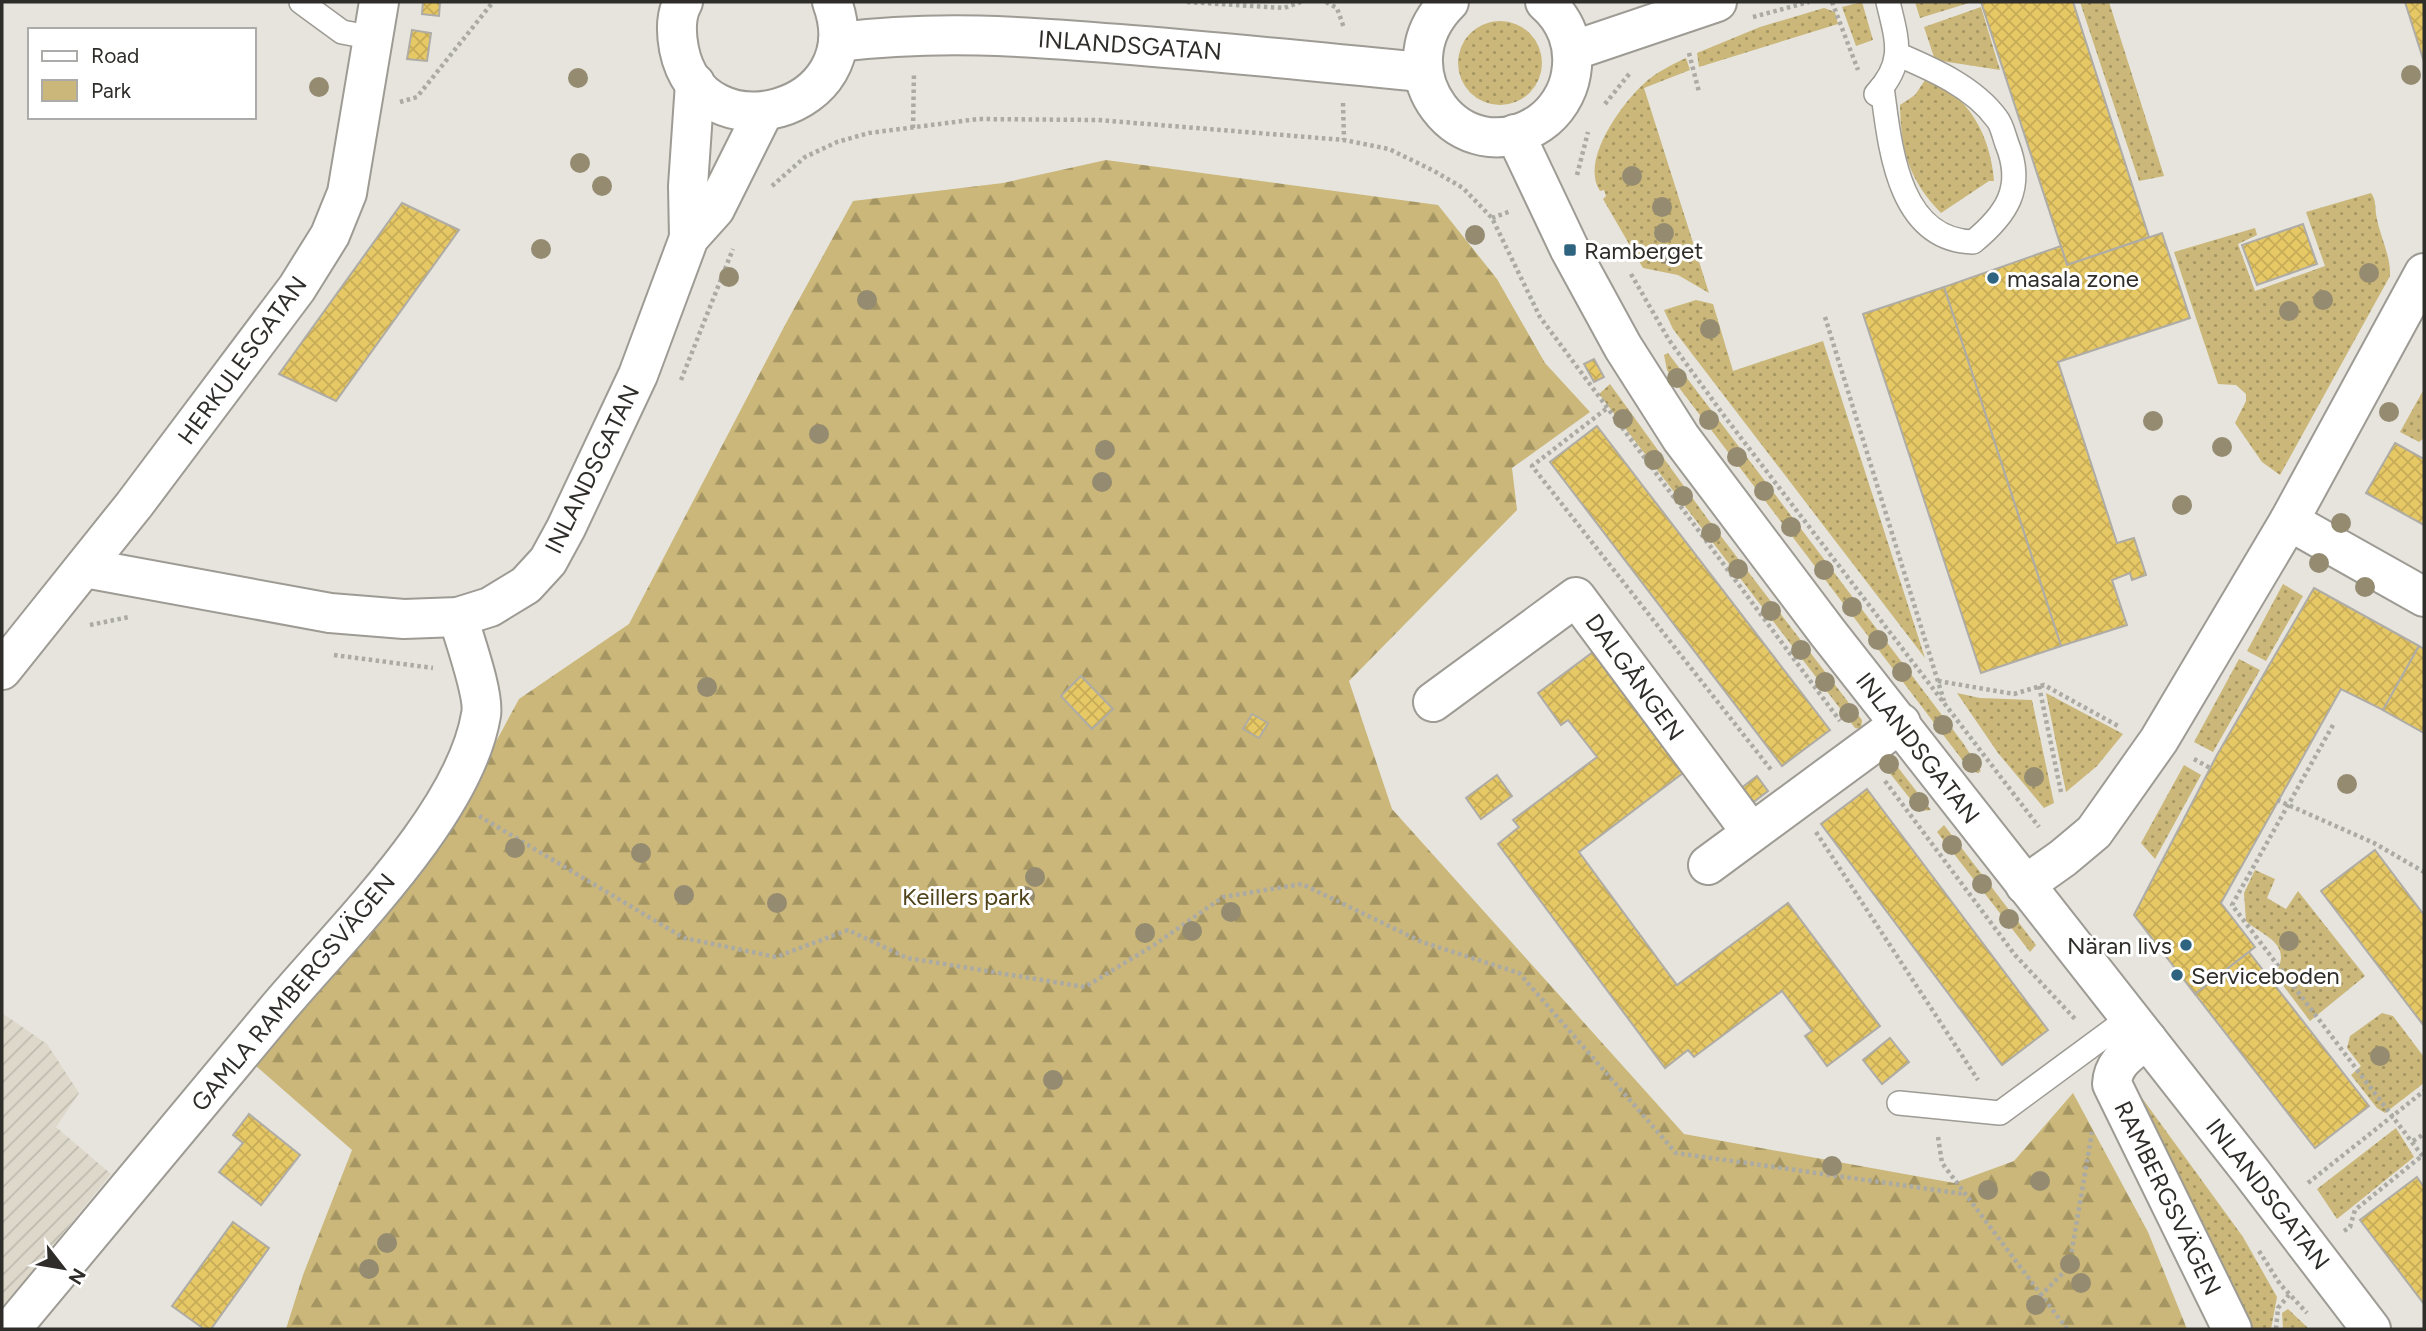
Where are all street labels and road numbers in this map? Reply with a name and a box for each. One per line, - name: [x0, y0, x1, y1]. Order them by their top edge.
- street label: INLANDSGATAN: [1037, 24, 1223, 66]
- street label: HERKULESGATAN: [171, 270, 313, 450]
- street label: INLANDSGATAN: [539, 380, 645, 558]
- street label: DALGÅNGEN: [1579, 608, 1691, 746]
- street label: INLANDSGATAN: [1850, 667, 1986, 829]
- street label: GAMLA RAMBERGSVÄGEN: [185, 867, 401, 1117]
- street label: RAMBERGSVÄGEN: [2108, 1096, 2228, 1300]
- street label: INLANDSGATAN: [2200, 1113, 2336, 1275]

